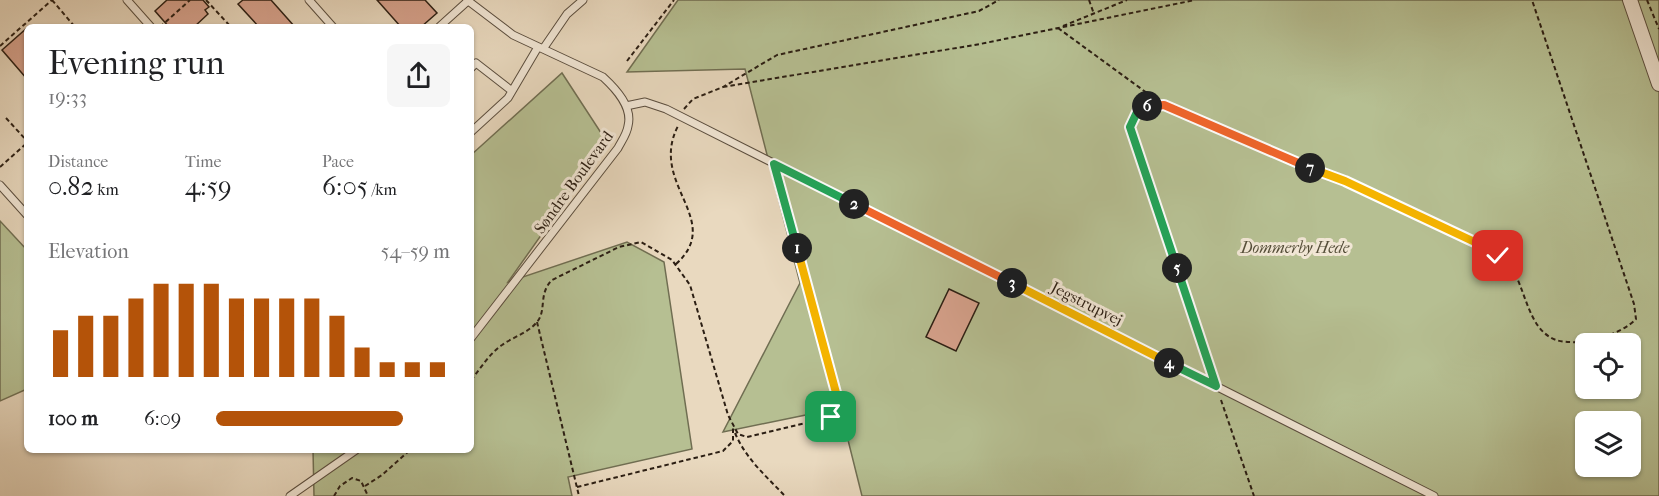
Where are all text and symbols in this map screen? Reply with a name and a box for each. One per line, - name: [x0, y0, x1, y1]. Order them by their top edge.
- text: Evening run: [48, 44, 225, 83]
- button: share: [387, 44, 450, 107]
- text: 19:33: [48, 86, 87, 109]
- pin: 6: [1132, 91, 1162, 121]
- text: 6: [1143, 96, 1151, 115]
- street label: Søndre Boulevard: [530, 127, 617, 237]
- text: Distance: [48, 152, 108, 171]
- text: Time: [185, 152, 221, 171]
- text: Pace: [322, 152, 354, 171]
- pin: 7: [1295, 153, 1325, 183]
- text: 7: [1306, 158, 1314, 177]
- text: 0.82: [48, 171, 94, 202]
- text: 4:59: [185, 171, 232, 202]
- text: 6:05: [322, 171, 368, 202]
- text: km: [94, 180, 119, 199]
- text: /km: [368, 180, 397, 199]
- pin: 2: [839, 189, 869, 219]
- text: 2: [850, 194, 858, 213]
- pin: [1472, 230, 1523, 281]
- pin: 1: [782, 233, 812, 263]
- text: 1: [794, 238, 800, 257]
- park label: Dommerby Hede: [1240, 238, 1350, 257]
- icon: check: [1481, 239, 1514, 272]
- text: Elevation: [48, 240, 129, 263]
- text: 54–59 m: [381, 240, 450, 263]
- pin: 5: [1162, 253, 1192, 283]
- text: 5: [1174, 258, 1180, 277]
- pin: 3: [997, 268, 1027, 298]
- text: 3: [1009, 273, 1015, 292]
- street label: Jegstrupvej: [1046, 276, 1126, 330]
- map controls: [1575, 333, 1641, 477]
- button: locate: [1575, 333, 1641, 399]
- pin: 4: [1154, 348, 1184, 378]
- text: 4: [1164, 353, 1174, 372]
- pin: [805, 391, 856, 442]
- icon: arrive: [814, 400, 847, 433]
- text: 100 m: [48, 407, 98, 430]
- text: 6:09: [144, 407, 181, 430]
- button: layers: [1575, 411, 1641, 477]

